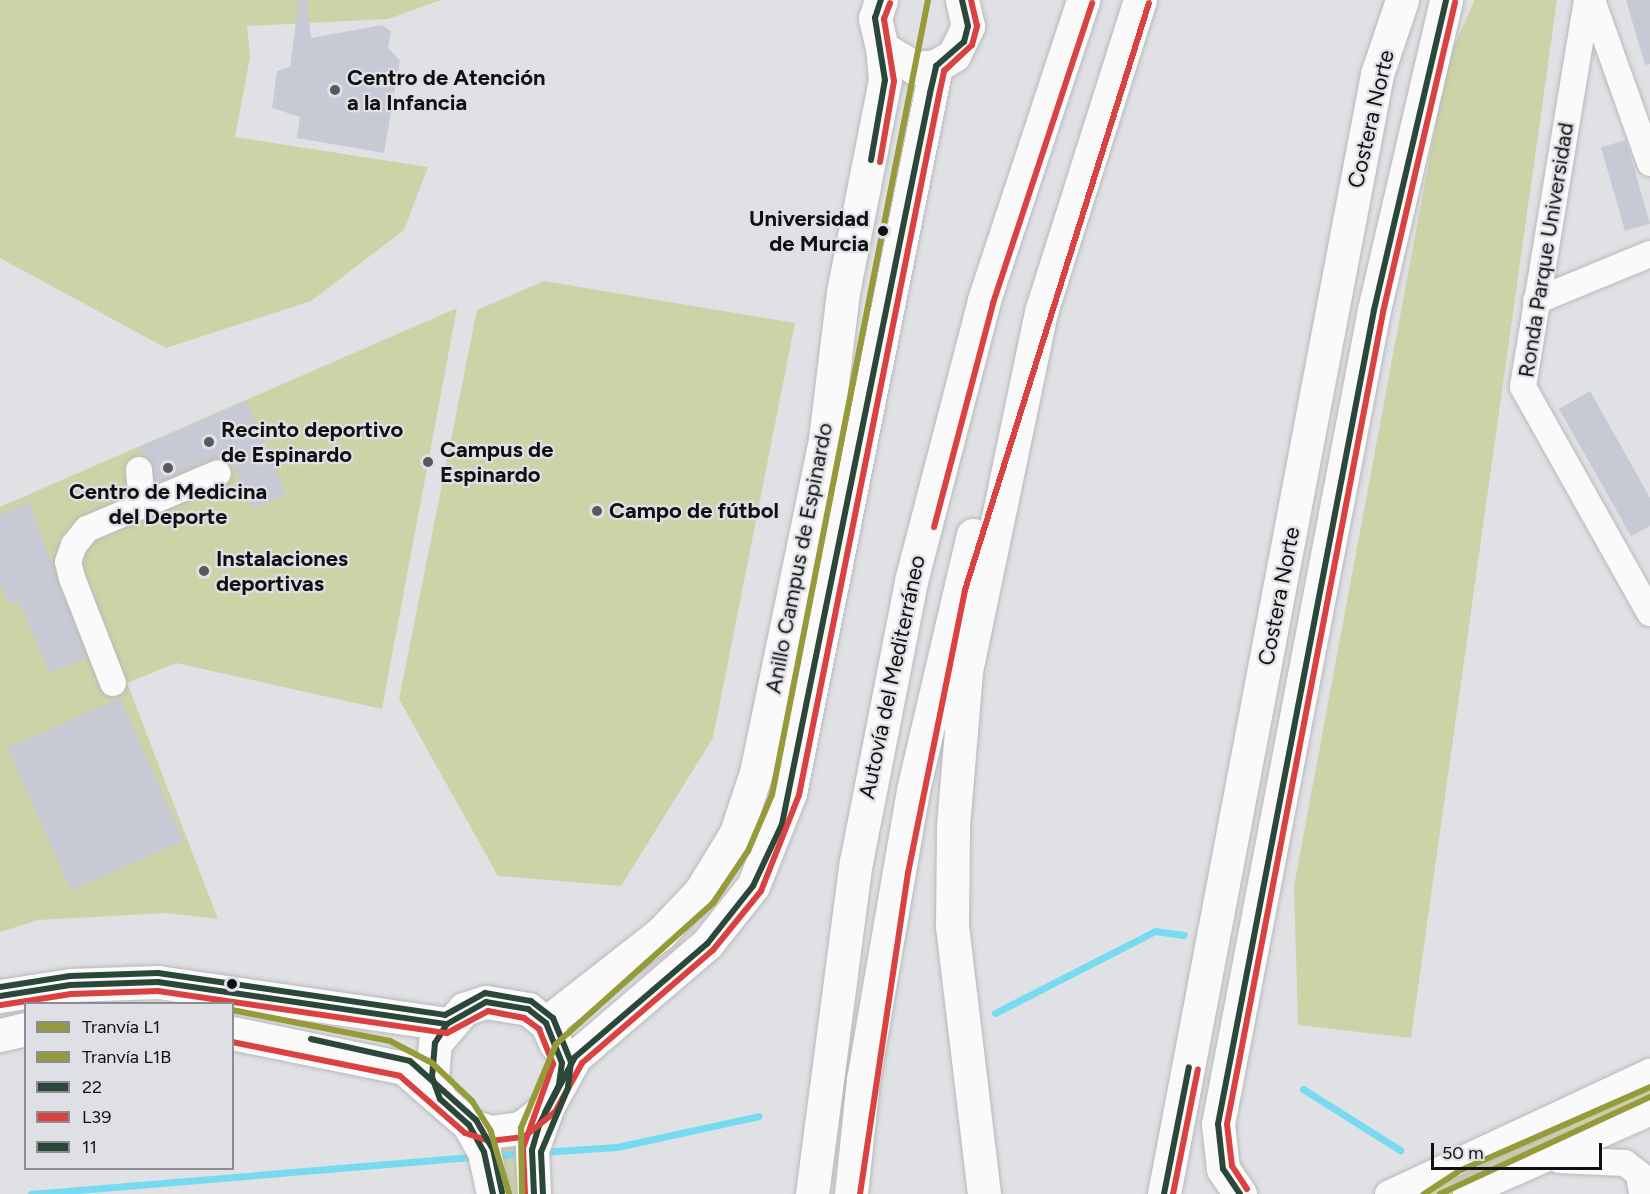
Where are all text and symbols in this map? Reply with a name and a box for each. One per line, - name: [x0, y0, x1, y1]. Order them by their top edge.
- street label: Costera Norte: [1342, 47, 1400, 191]
- place label: Centro de Atención a la Infancia: [347, 64, 545, 116]
- marker: Centro de Atención a la Infancia: [328, 83, 342, 97]
- street label: Ronda Parque Universidad: [1513, 121, 1579, 379]
- place label: Universidad de Murcia: [749, 205, 869, 256]
- marker: Universidad de Murcia: [874, 222, 892, 240]
- place label: Recinto deportivo de Espinardo: [221, 416, 403, 468]
- street label: Anillo Campus de Espinardo: [760, 420, 838, 696]
- marker: Recinto deportivo de Espinardo: [202, 435, 216, 449]
- place label: Campus de Espinardo: [440, 436, 553, 488]
- marker: Campus de Espinardo: [421, 455, 435, 469]
- marker: Centro de Medicina del Deporte: [161, 461, 175, 475]
- place label: Centro de Medicina del Deporte: [69, 478, 267, 530]
- place label: Campo de fútbol: [609, 498, 779, 524]
- marker: Campo de fútbol: [590, 504, 604, 518]
- street label: Costera Norte: [1253, 524, 1305, 668]
- place label: Instalaciones deportivas: [216, 545, 348, 596]
- street label: Autovía del Mediterráneo: [853, 553, 931, 801]
- marker: Instalaciones deportivas: [197, 564, 211, 578]
- unlabelled marker: [226, 978, 238, 990]
- legend: [24, 1002, 234, 1170]
- text: Tranvía L1: [82, 1016, 160, 1038]
- text: Tranvía L1B: [82, 1046, 171, 1068]
- text: 22: [82, 1076, 102, 1098]
- text: L39: [82, 1106, 111, 1128]
- scale bar: [1434, 1131, 1605, 1169]
- text: 11: [82, 1136, 97, 1158]
- text: 50 m: [1442, 1142, 1484, 1164]

